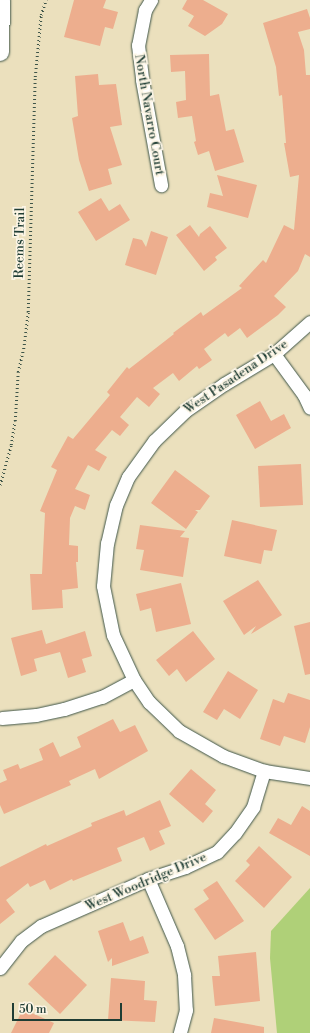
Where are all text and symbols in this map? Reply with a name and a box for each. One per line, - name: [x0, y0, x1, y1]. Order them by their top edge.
- street label: North Navarro Court: [131, 53, 167, 177]
- street label: Reems Trail: [12, 208, 28, 278]
- street label: West Pasadena Drive: [181, 337, 291, 417]
- street label: West Woodridge Drive: [83, 849, 209, 915]
- scale bar: [14, 995, 124, 1021]
- text: 50 m: [19, 1002, 47, 1017]

